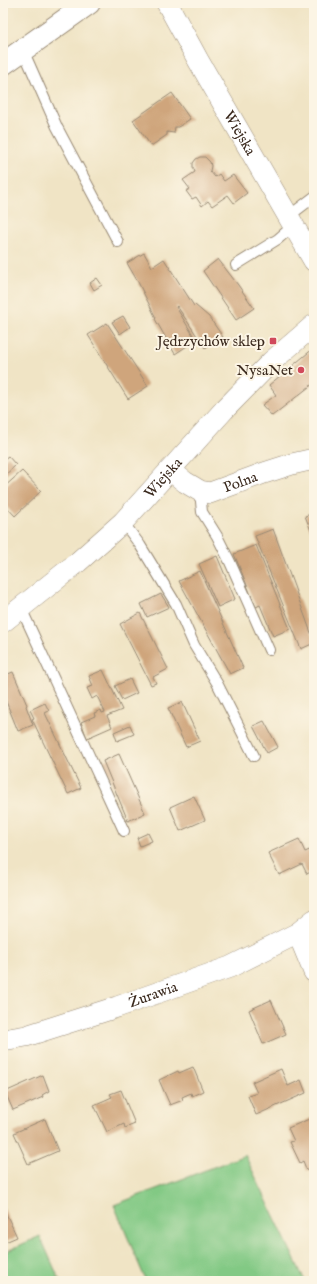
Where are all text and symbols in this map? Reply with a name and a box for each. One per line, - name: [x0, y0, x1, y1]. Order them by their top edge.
- street label: Wiejska: [219, 107, 260, 159]
- place label: Jędrzychów sklep: [155, 332, 265, 351]
- marker: Jędrzychów sklep: [268, 336, 278, 346]
- place label: NysaNet: [237, 361, 293, 380]
- marker: NysaNet: [296, 365, 306, 375]
- street label: Wiejska: [140, 453, 187, 502]
- street label: Polna: [221, 467, 260, 497]
- street label: Żurawia: [126, 977, 181, 1012]

